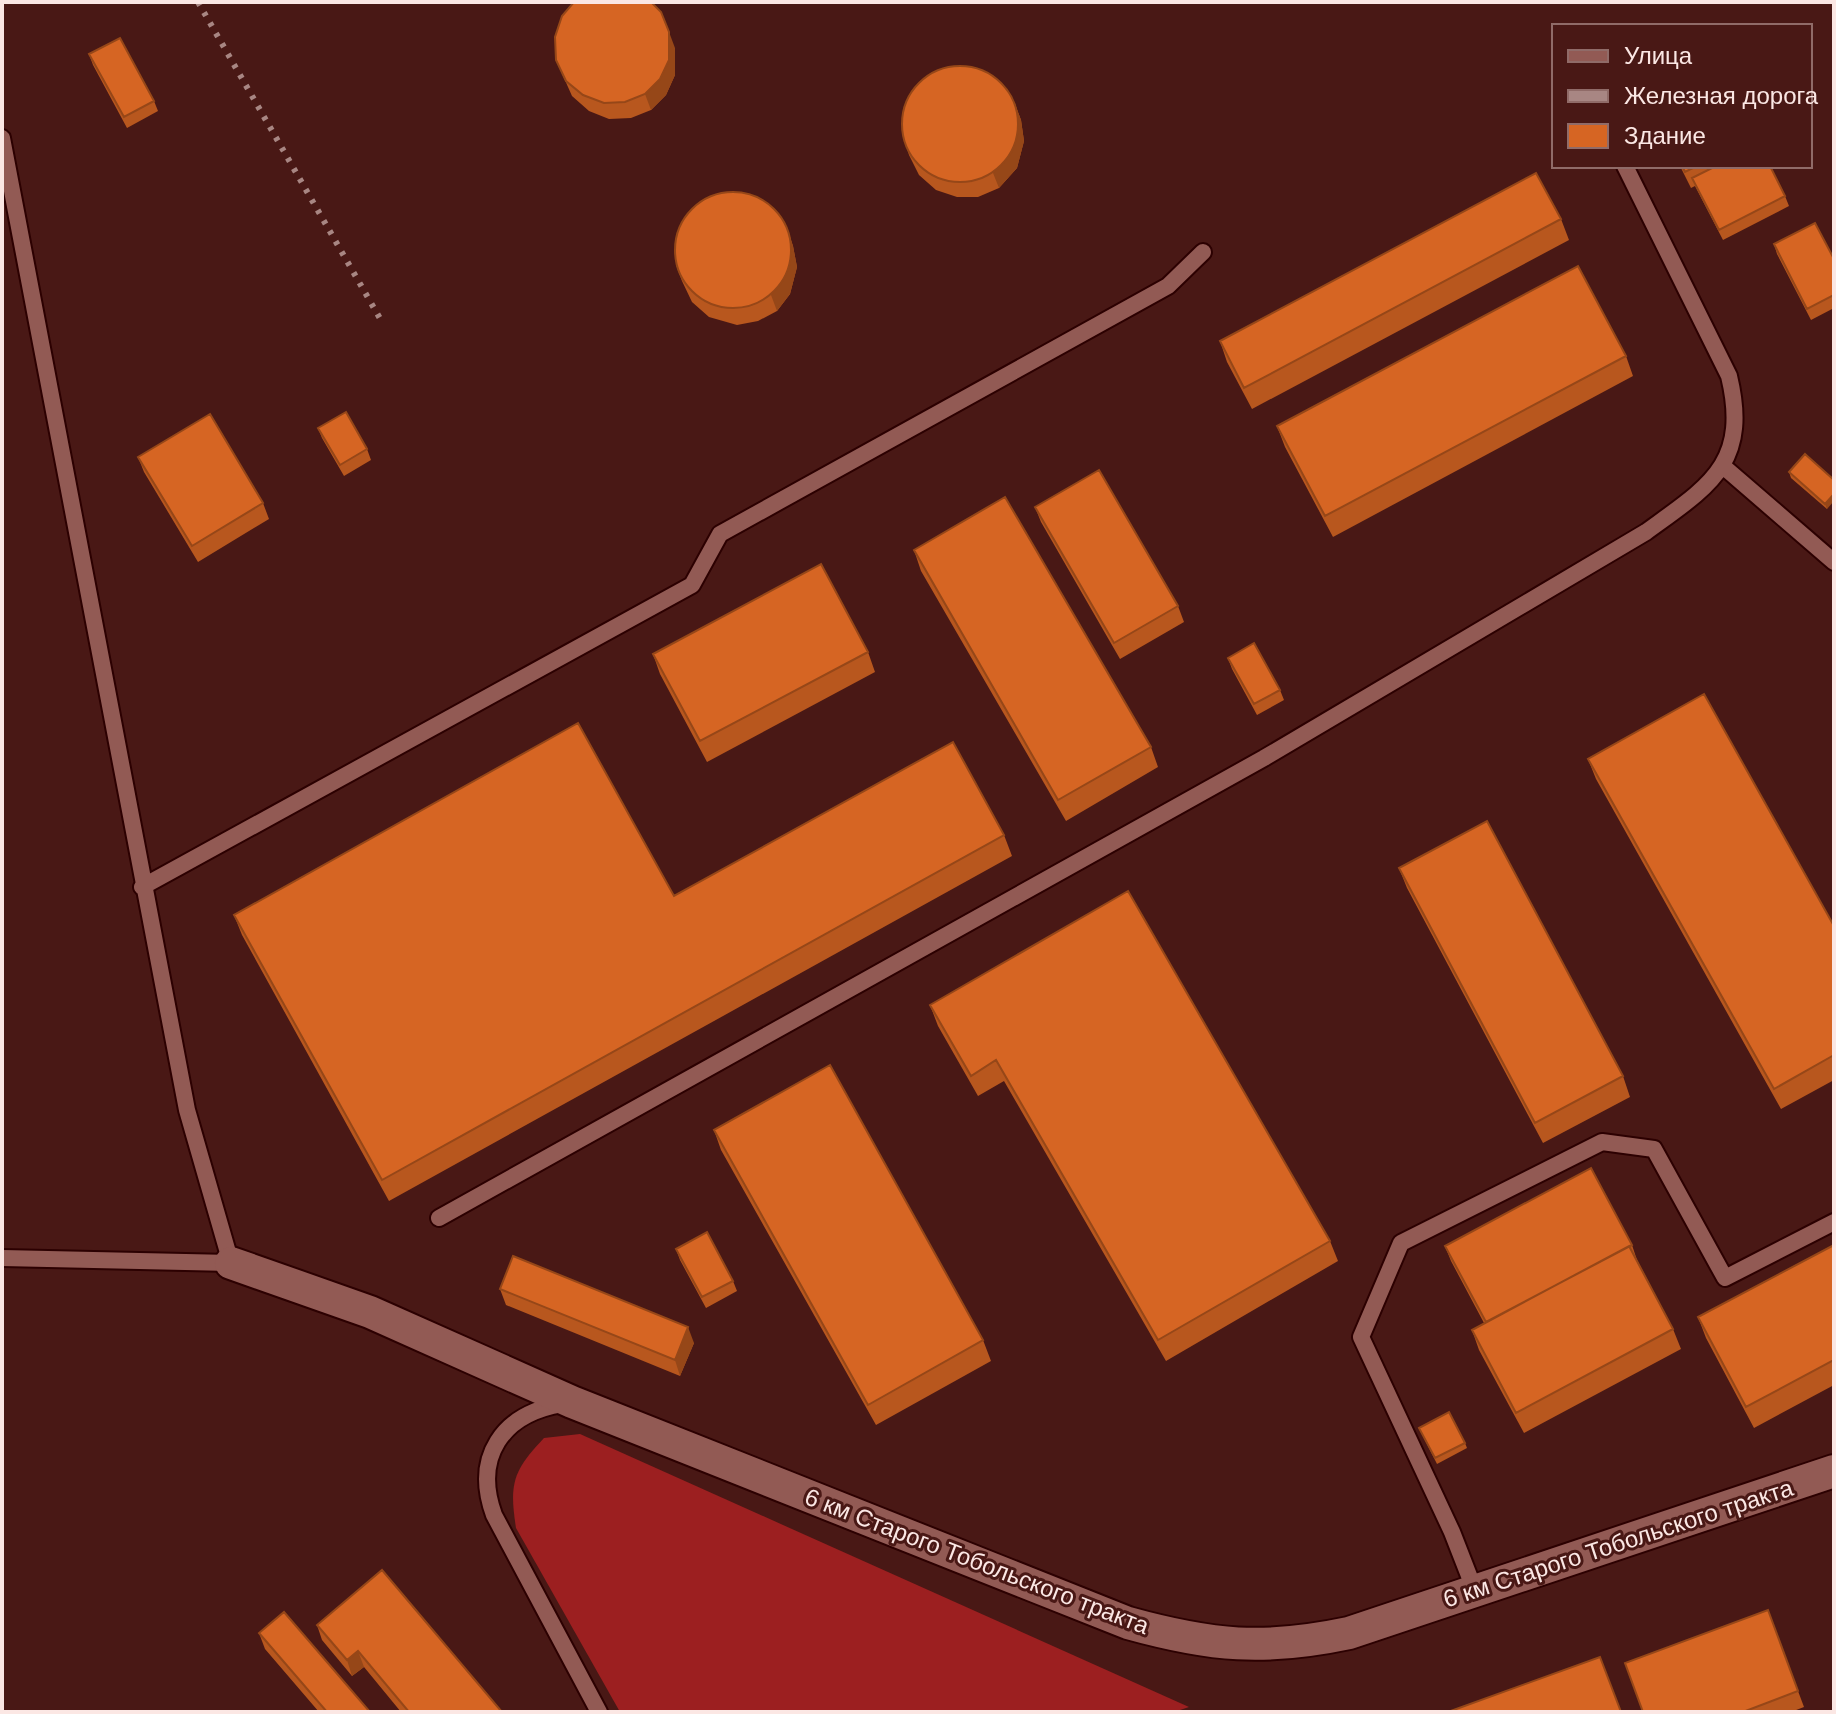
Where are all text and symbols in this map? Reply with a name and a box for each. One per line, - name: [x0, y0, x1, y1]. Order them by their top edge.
- legend: [1552, 24, 1812, 168]
- text: Улица: [1624, 42, 1693, 69]
- text: Железная дорога: [1624, 82, 1819, 109]
- text: Здание: [1624, 122, 1706, 149]
- street label: 6 км Старого Тобольского тракта: [1440, 1473, 1797, 1612]
- street label: 6 км Старого Тобольского тракта: [801, 1483, 1153, 1639]

